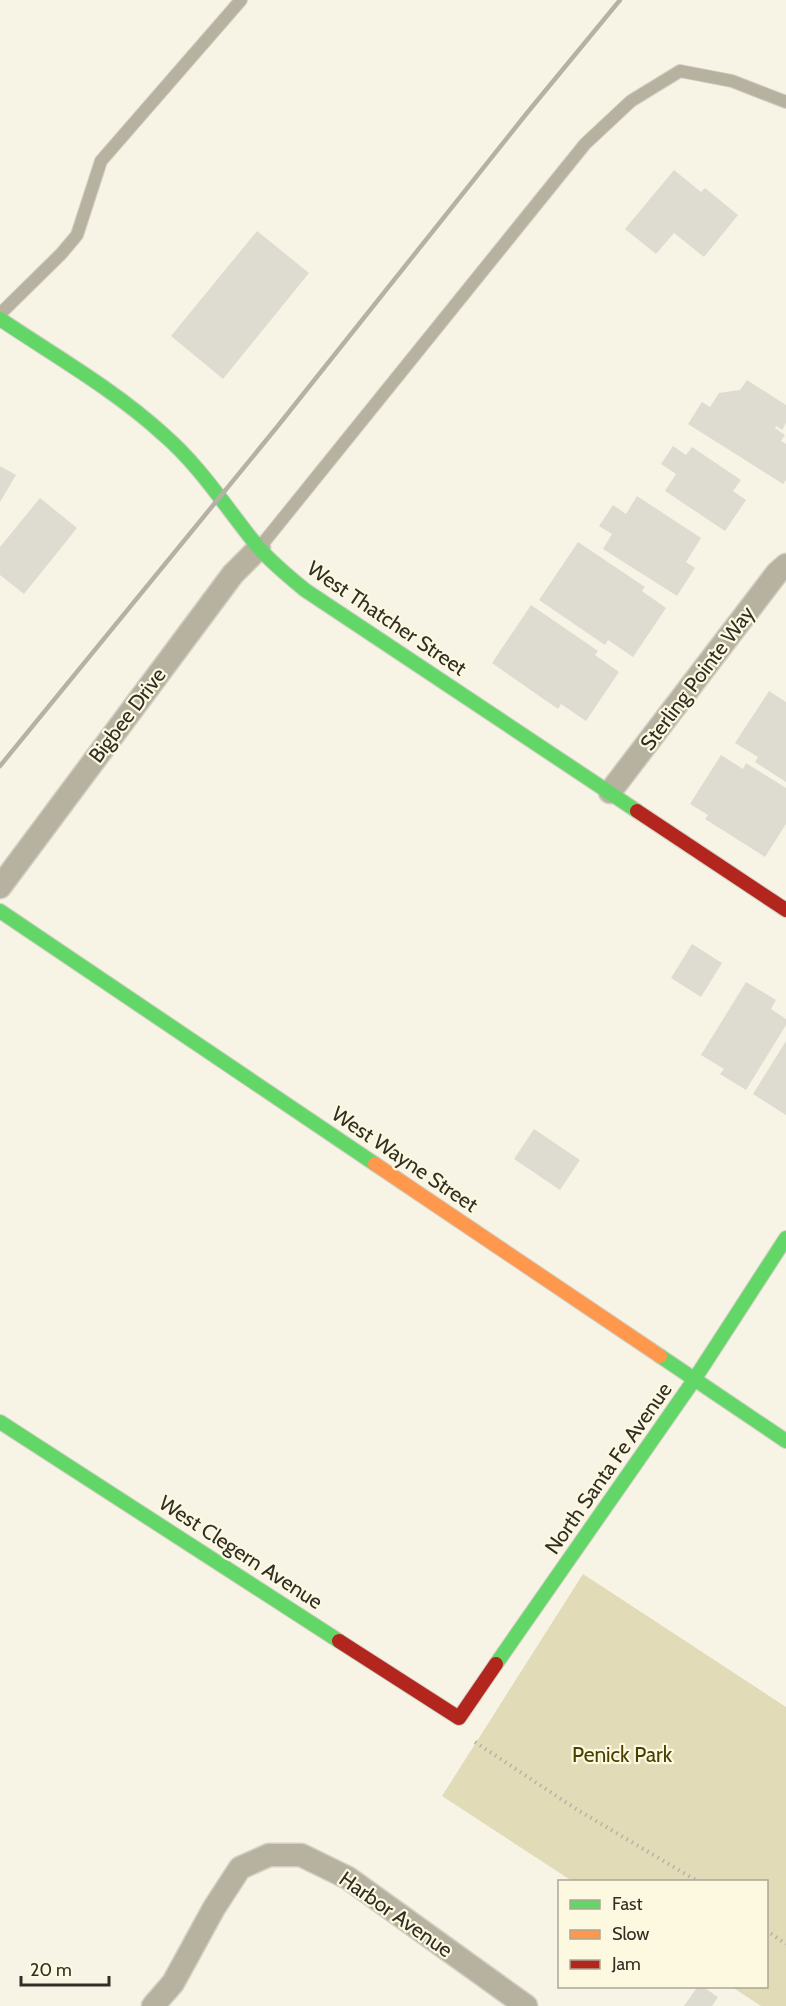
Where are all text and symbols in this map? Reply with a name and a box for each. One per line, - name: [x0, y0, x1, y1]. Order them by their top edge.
- street label: West Thatcher Street: [303, 555, 471, 681]
- street label: Sterling Pointe Way: [635, 601, 759, 755]
- street label: Bigbee Drive: [83, 662, 171, 767]
- street label: West Wayne Street: [327, 1101, 483, 1217]
- street label: North Santa Fe Avenue: [539, 1377, 677, 1559]
- street label: West Clegern Avenue: [155, 1490, 328, 1614]
- park label: Penick Park: [572, 1742, 673, 1767]
- street label: Harbor Avenue: [335, 1866, 458, 1962]
- legend: [558, 1880, 768, 1988]
- text: Fast: [612, 1893, 643, 1915]
- text: Slow: [612, 1923, 649, 1945]
- scale bar: [21, 1949, 110, 1987]
- text: Jam: [611, 1953, 641, 1975]
- text: 20 m: [30, 1959, 72, 1981]

